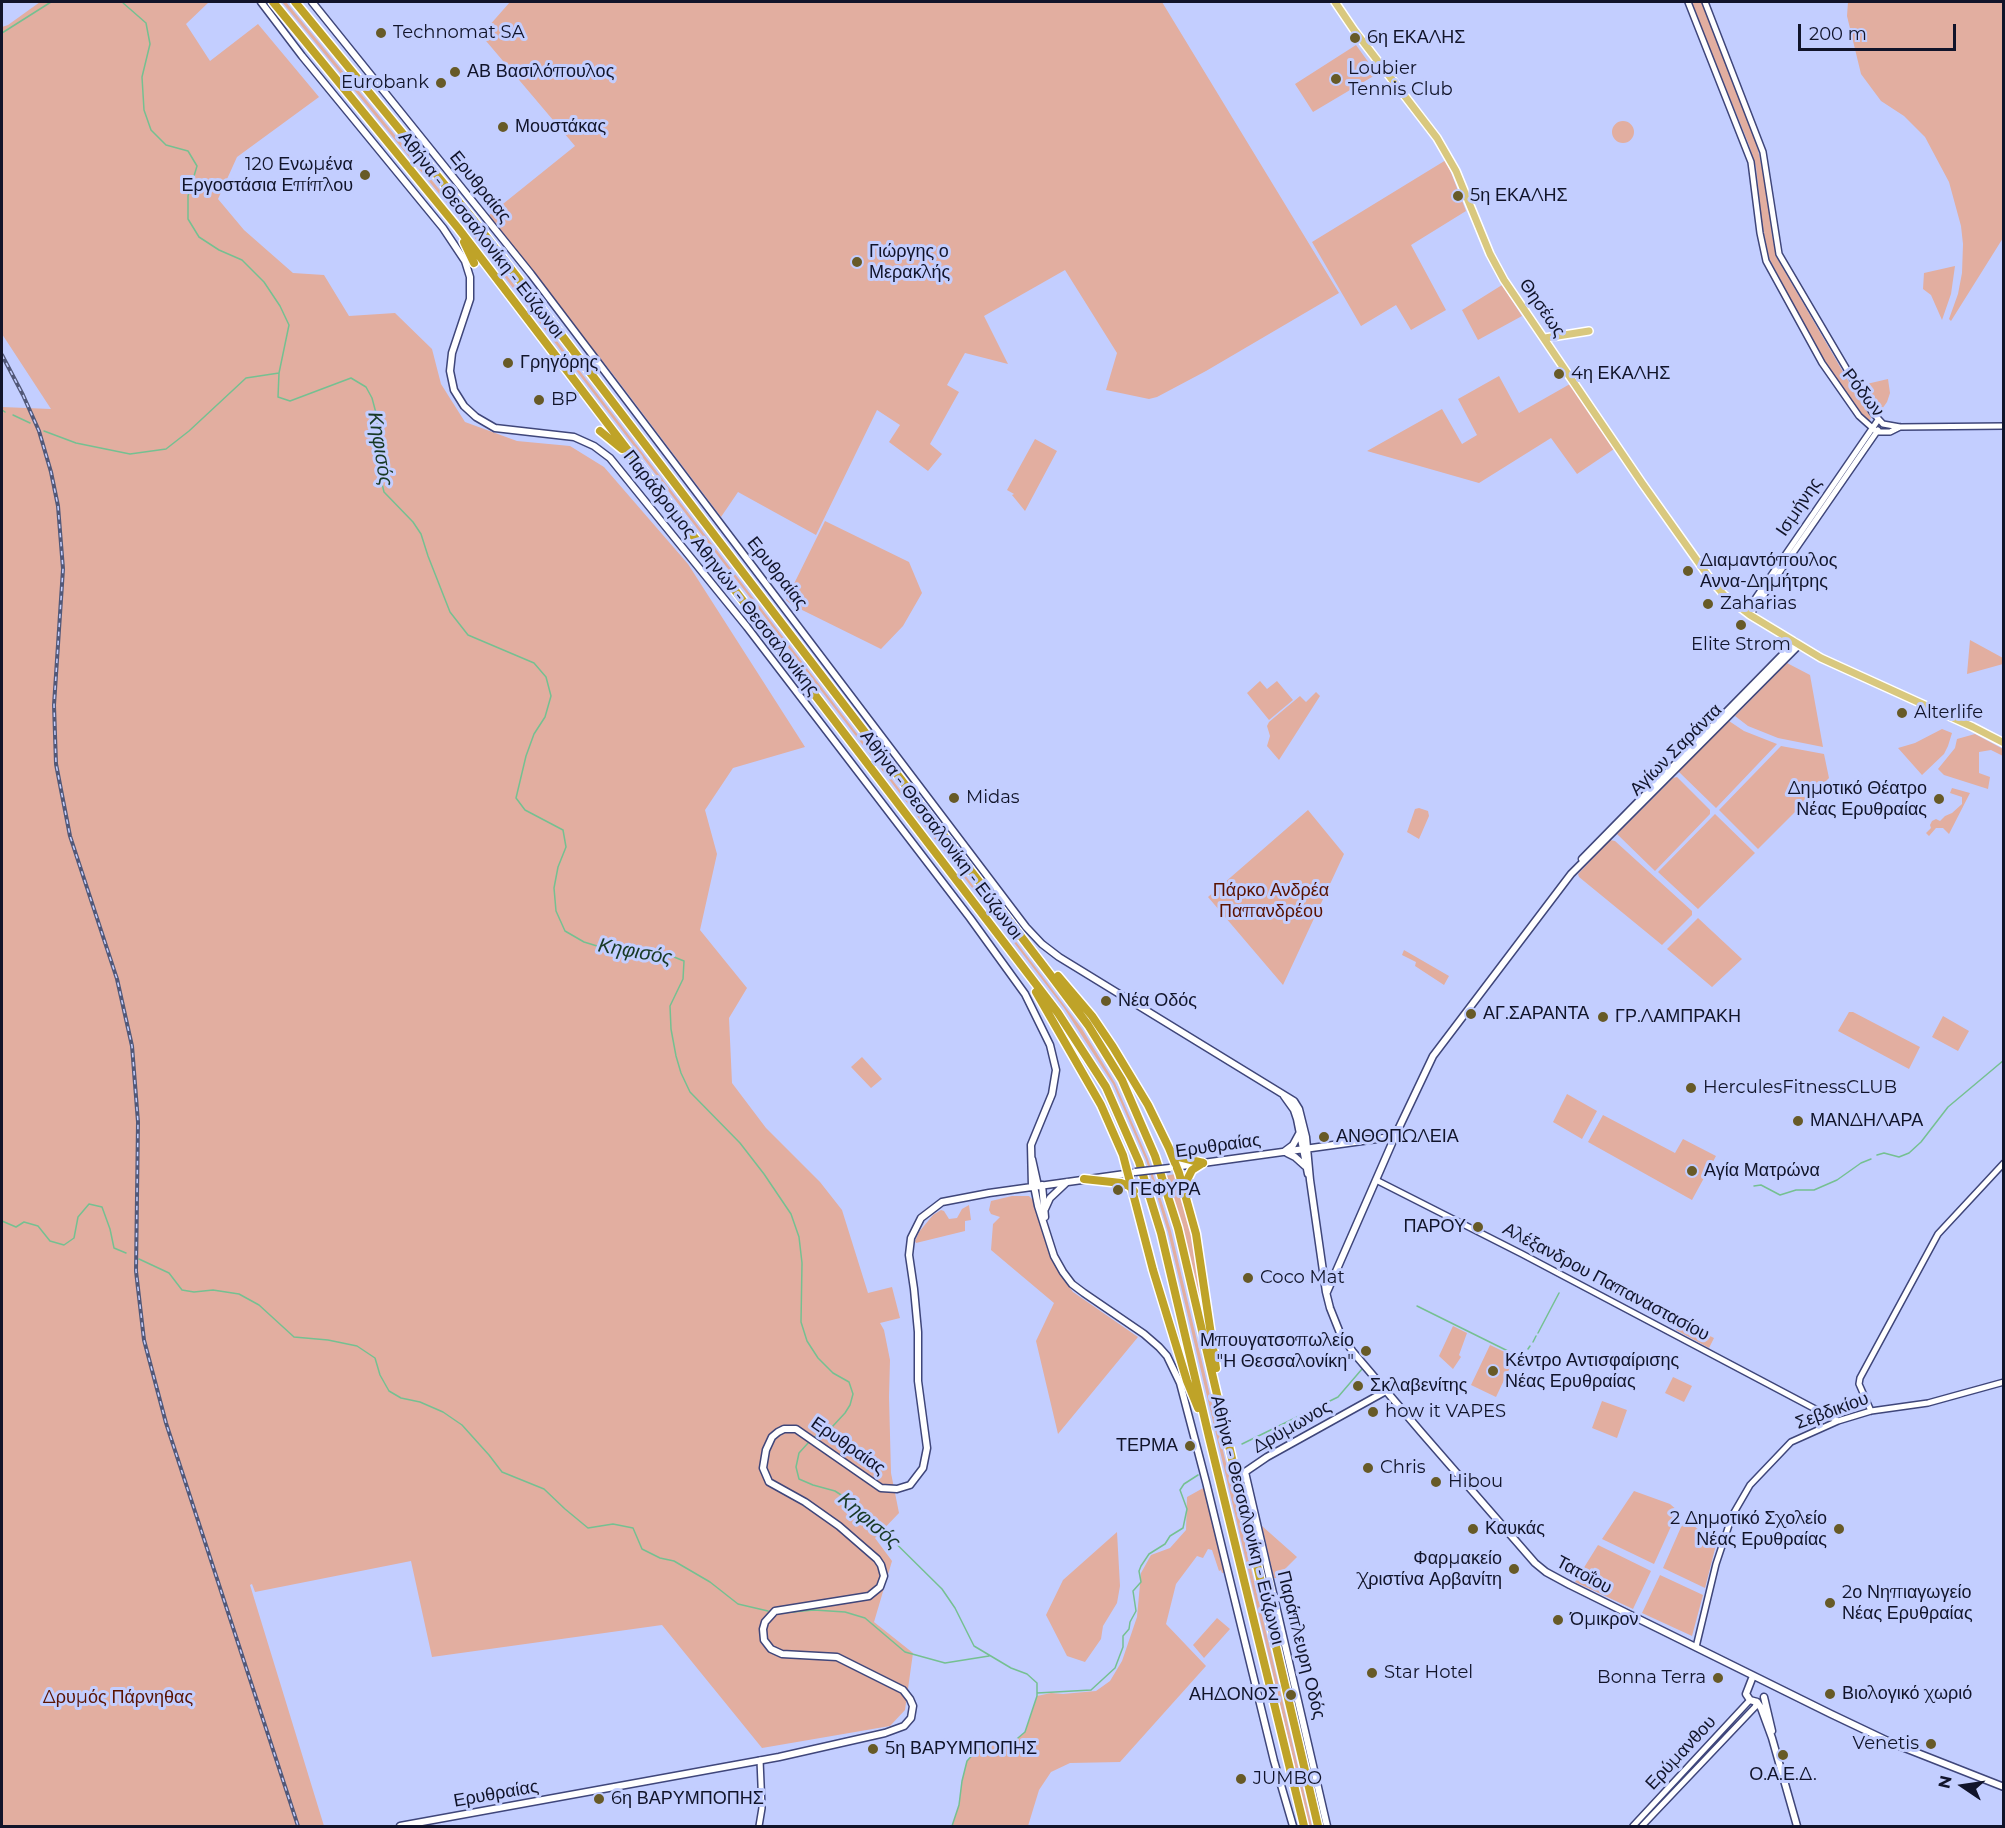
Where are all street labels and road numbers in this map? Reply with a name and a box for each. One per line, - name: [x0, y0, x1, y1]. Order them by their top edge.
- street label: Αθήνα - Θεσσαλονίκη - Εύζωνοι: [394, 127, 568, 343]
- street label: Ερυθραίας: [445, 147, 515, 227]
- street label: Θησέως: [1514, 275, 1570, 341]
- street label: Ρόδων: [1838, 365, 1888, 421]
- street label: Παράδρομος Αθηνών - Θεσσαλονίκης: [618, 446, 824, 700]
- street label: Ισμήνης: [1772, 474, 1826, 540]
- street label: Ερυθραίας: [742, 533, 812, 613]
- street label: Αγίων Σαράντα: [1626, 700, 1726, 800]
- street label: Αθήνα - Θεσσαλονίκη - Εύζωνοι: [855, 726, 1027, 944]
- street label: Ερυθραίας: [1174, 1129, 1262, 1163]
- street label: Αλέξανδρου Παπαναστασίου: [1499, 1218, 1713, 1346]
- street label: Σεβδικίου: [1792, 1388, 1872, 1434]
- street label: Αθήνα - Θεσσαλονίκη - Εύζωνοι: [1206, 1393, 1288, 1647]
- street label: Δρύμωνος: [1249, 1396, 1335, 1458]
- street label: Ερυθραίας: [807, 1413, 889, 1479]
- street label: Τατοΐου: [1552, 1551, 1616, 1599]
- street label: Παράπλευρη Οδός: [1272, 1568, 1330, 1722]
- street label: Ερύμανθου: [1641, 1711, 1721, 1795]
- street label: Ερυθραίας: [452, 1776, 540, 1812]

